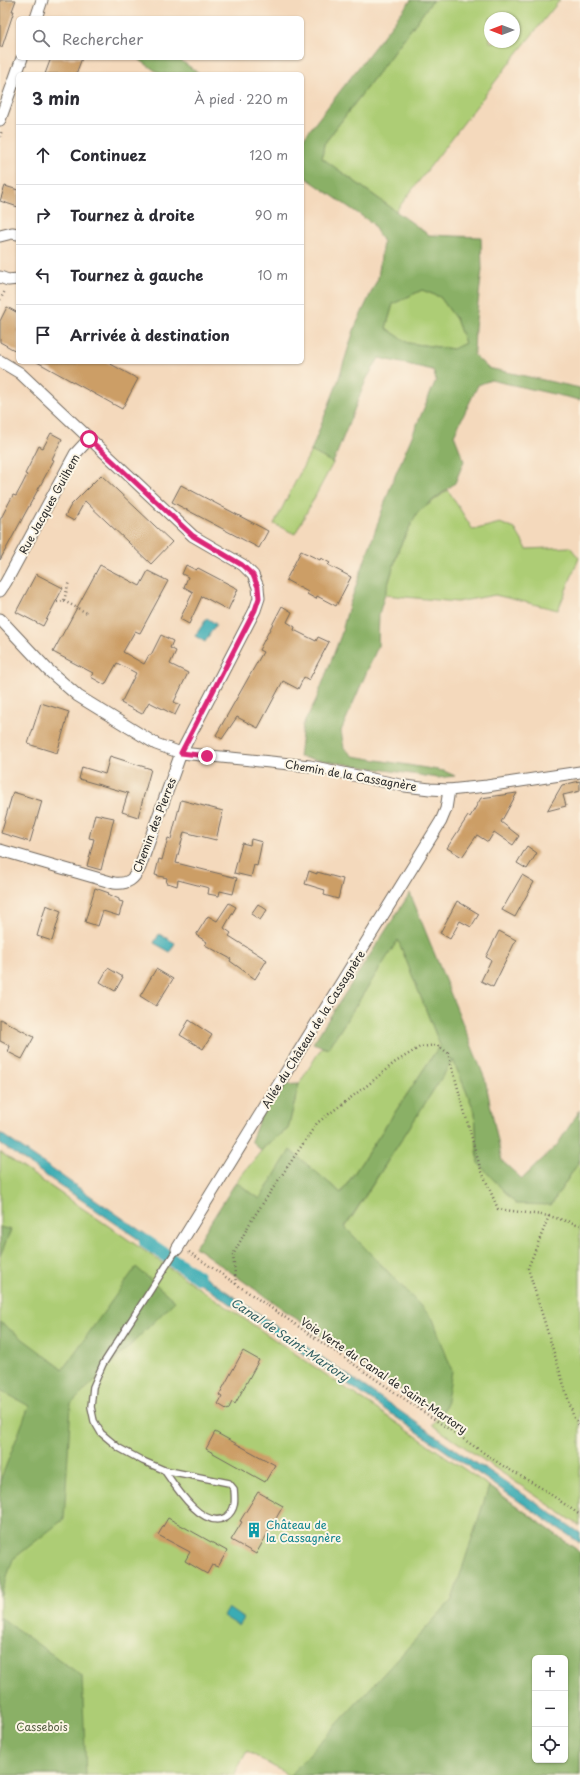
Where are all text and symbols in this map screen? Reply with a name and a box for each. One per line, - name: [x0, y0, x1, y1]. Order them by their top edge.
- north arrow: [484, 12, 520, 48]
- search box: [16, 16, 304, 60]
- icon: search: [30, 27, 52, 49]
- text: Rechercher: [62, 27, 143, 50]
- text: 3 min: [32, 85, 80, 111]
- text: À pied · 220 m: [194, 89, 288, 108]
- text: Continuez: [70, 143, 146, 166]
- icon: ahead: [32, 144, 54, 166]
- text: 120 m: [249, 145, 288, 164]
- text: Tournez à droite: [70, 203, 195, 226]
- icon: right: [32, 204, 54, 226]
- text: 90 m: [255, 205, 288, 224]
- text: Tournez à gauche: [70, 263, 204, 286]
- icon: left: [32, 264, 54, 286]
- text: 10 m: [258, 265, 288, 284]
- text: Arrivée à destination: [70, 323, 230, 346]
- icon: arrive: [32, 324, 54, 346]
- route start: [80, 430, 98, 448]
- street label: Rue Jacques Guilhem: [14, 451, 84, 557]
- route end: [198, 747, 216, 765]
- street label: Chemin de la Cassagnère: [284, 755, 418, 795]
- street label: Chemin des Pierres: [128, 775, 180, 875]
- street label: Allée du Château de la Cassagnère: [257, 947, 369, 1111]
- water label: Canal de Saint-Martory: [228, 1293, 354, 1386]
- street label: Voie Verte du Canal de Saint-Martory: [297, 1313, 471, 1437]
- place label: Château de la Cassagnère: [266, 1516, 341, 1546]
- building icon: Château de la Cassagnère: [245, 1521, 263, 1539]
- map controls: [532, 1655, 568, 1763]
- button: +: [532, 1655, 568, 1691]
- button: −: [532, 1691, 568, 1727]
- park label: Cassebois: [16, 1718, 68, 1735]
- button: locate: [532, 1727, 568, 1763]

